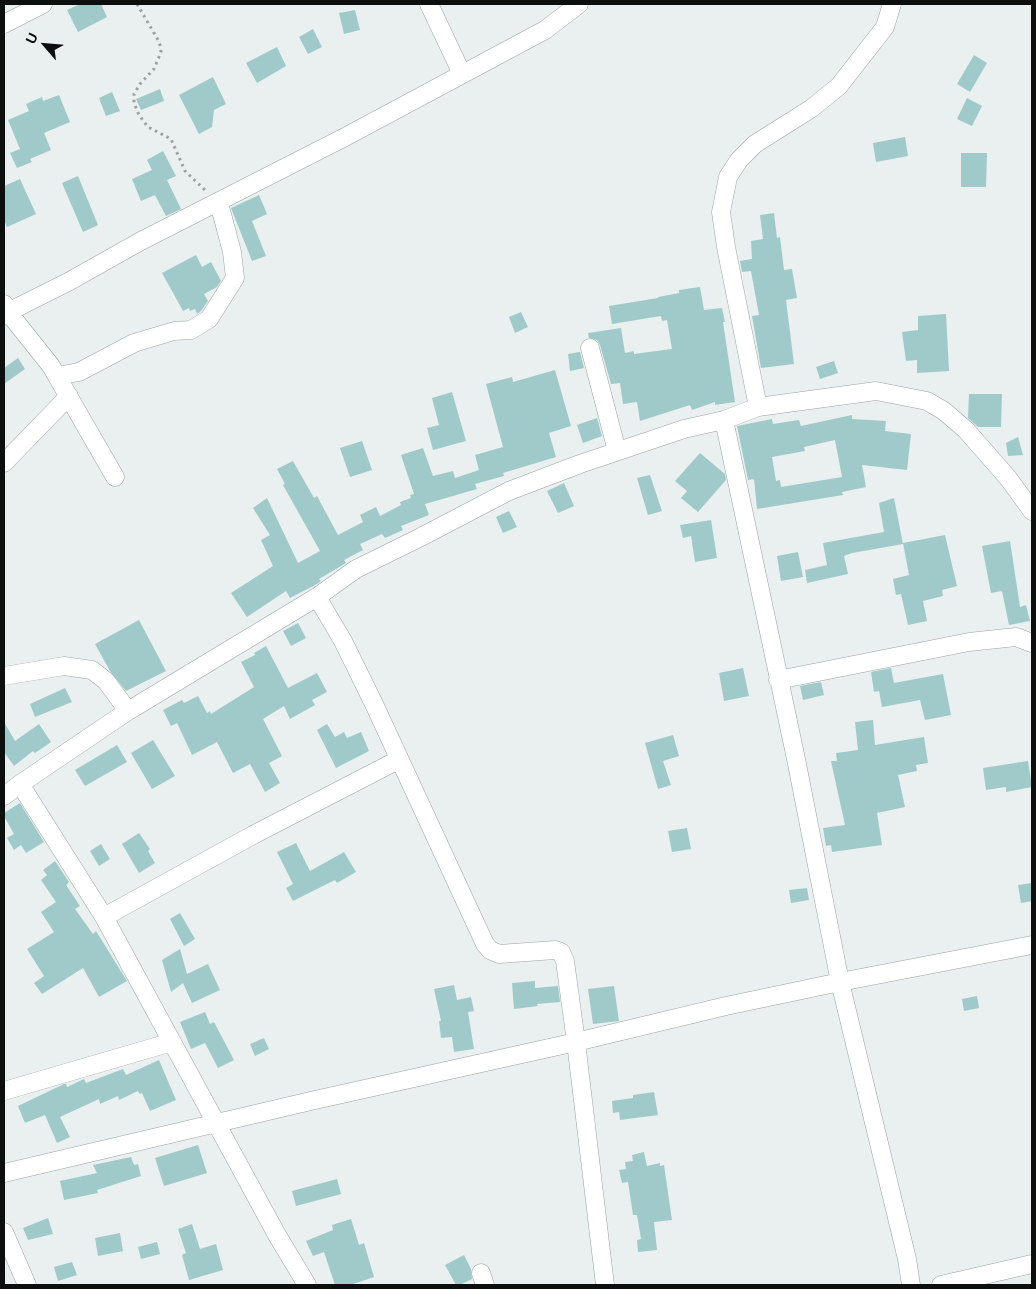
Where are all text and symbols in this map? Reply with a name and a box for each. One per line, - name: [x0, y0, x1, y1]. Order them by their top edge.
- north arrow: [20, 20, 70, 70]
- text: U: [22, 30, 41, 46]

